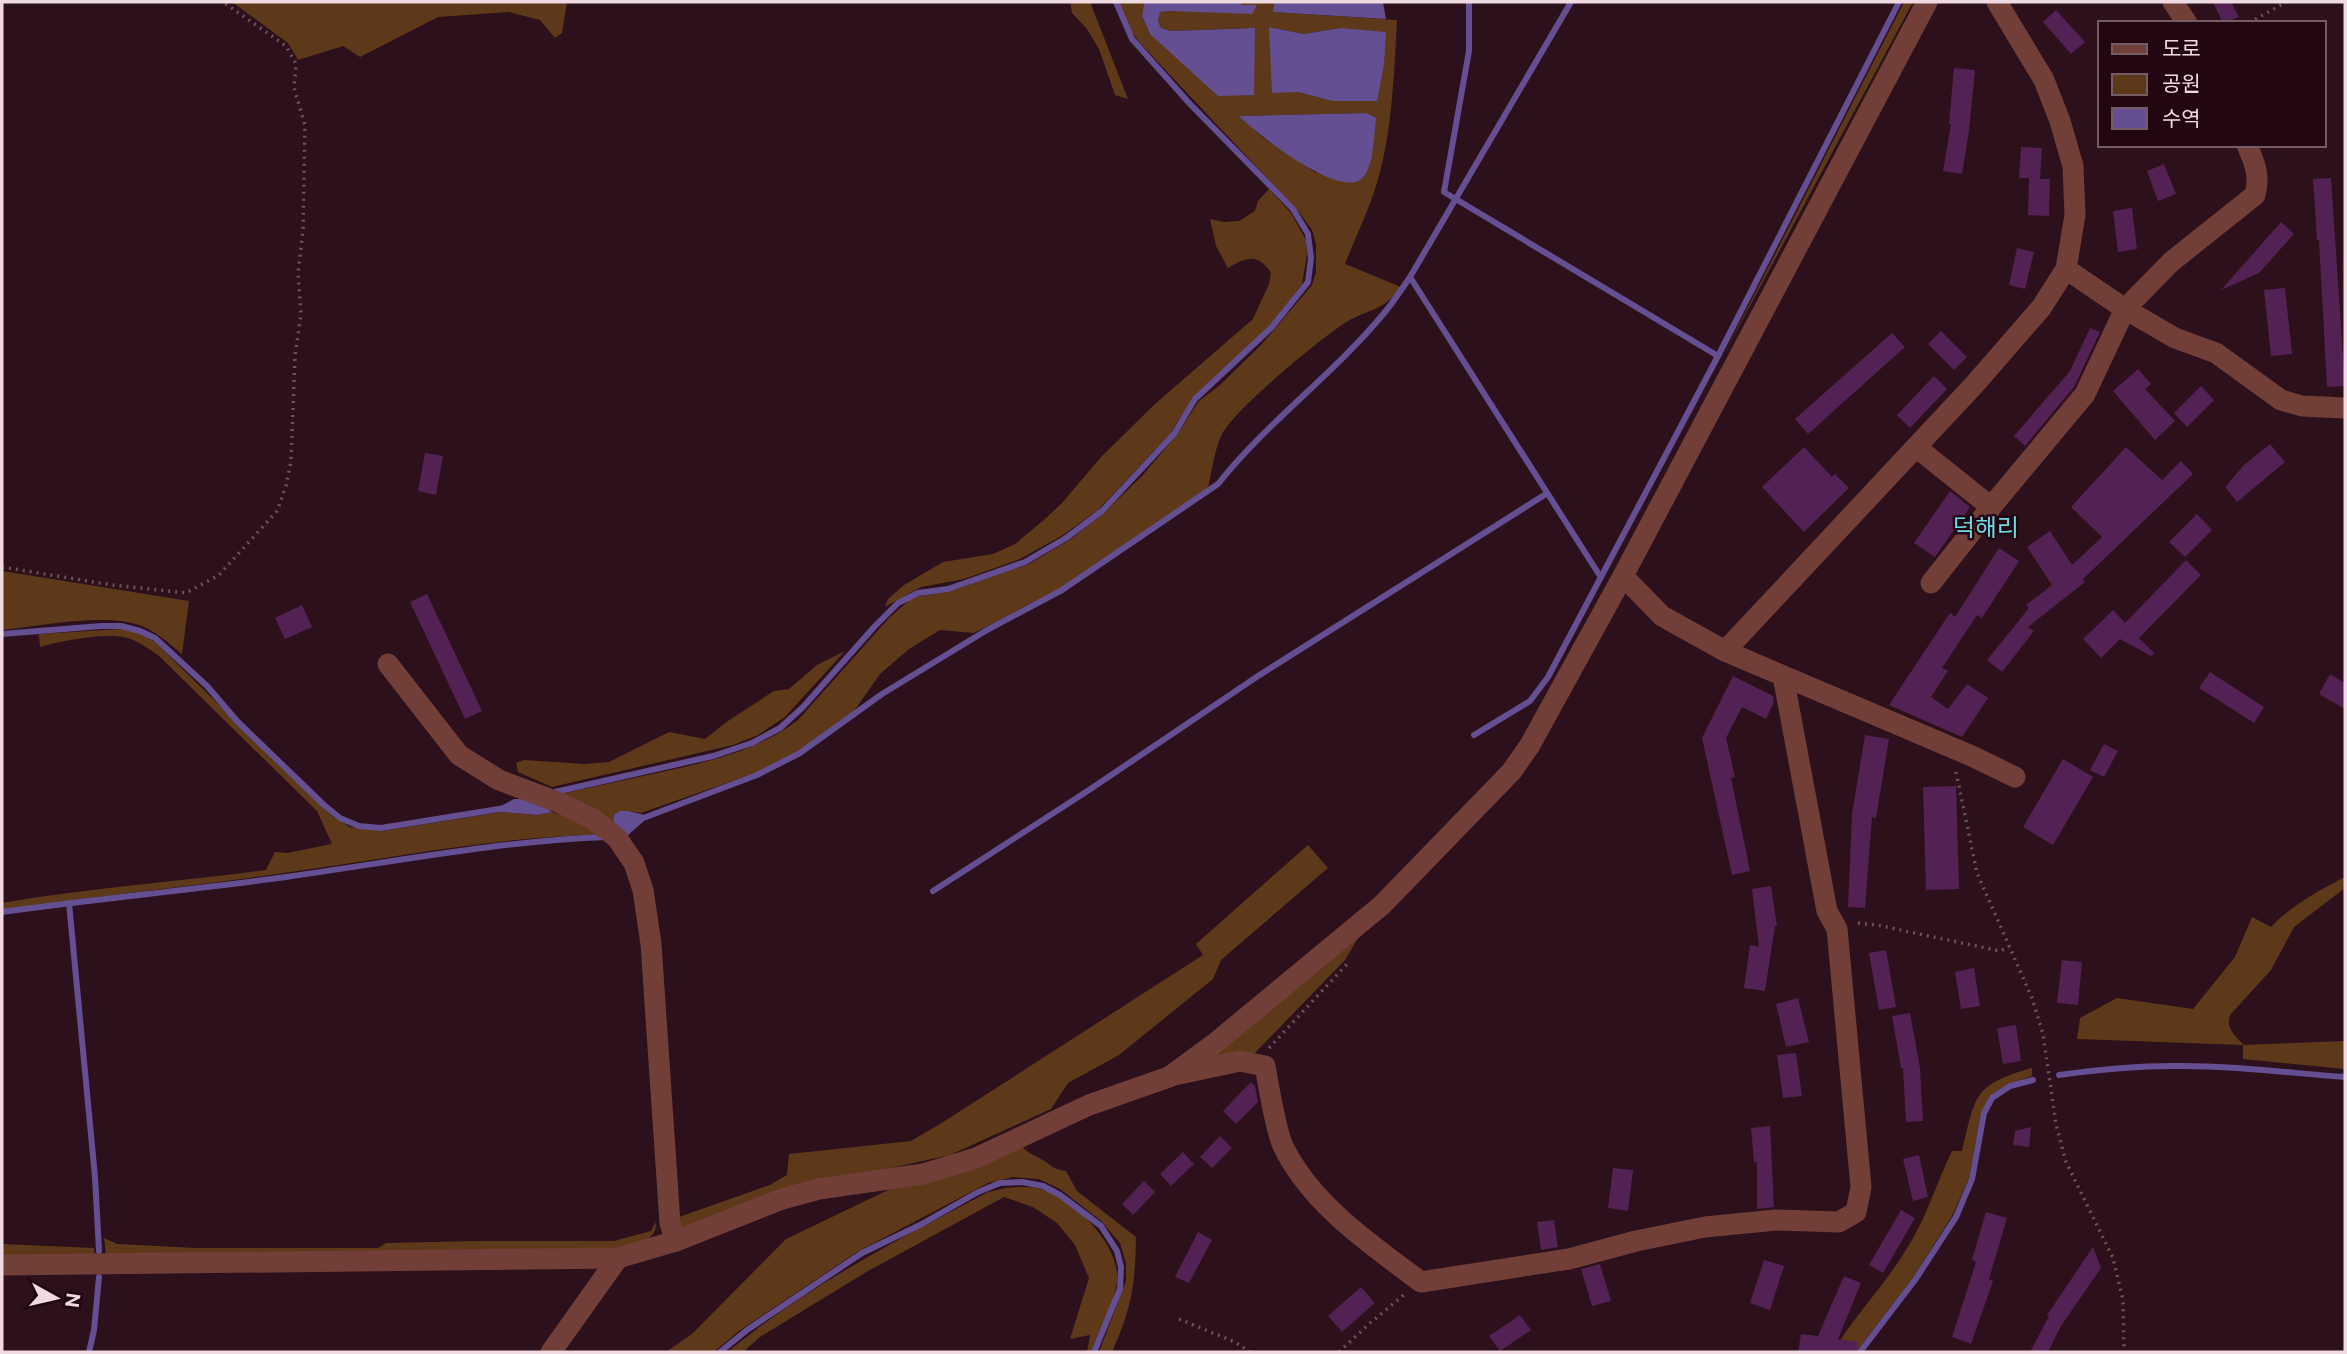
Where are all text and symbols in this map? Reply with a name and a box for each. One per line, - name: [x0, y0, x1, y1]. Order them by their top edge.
- legend: [2098, 21, 2326, 147]
- text: 도로: [2162, 36, 2201, 61]
- text: 공원: [2162, 71, 2201, 96]
- text: 수역: [2162, 106, 2201, 131]
- district label: 덕해리: [1953, 513, 2019, 541]
- north arrow: [21, 1263, 91, 1333]
- text: N: [61, 1291, 85, 1309]

